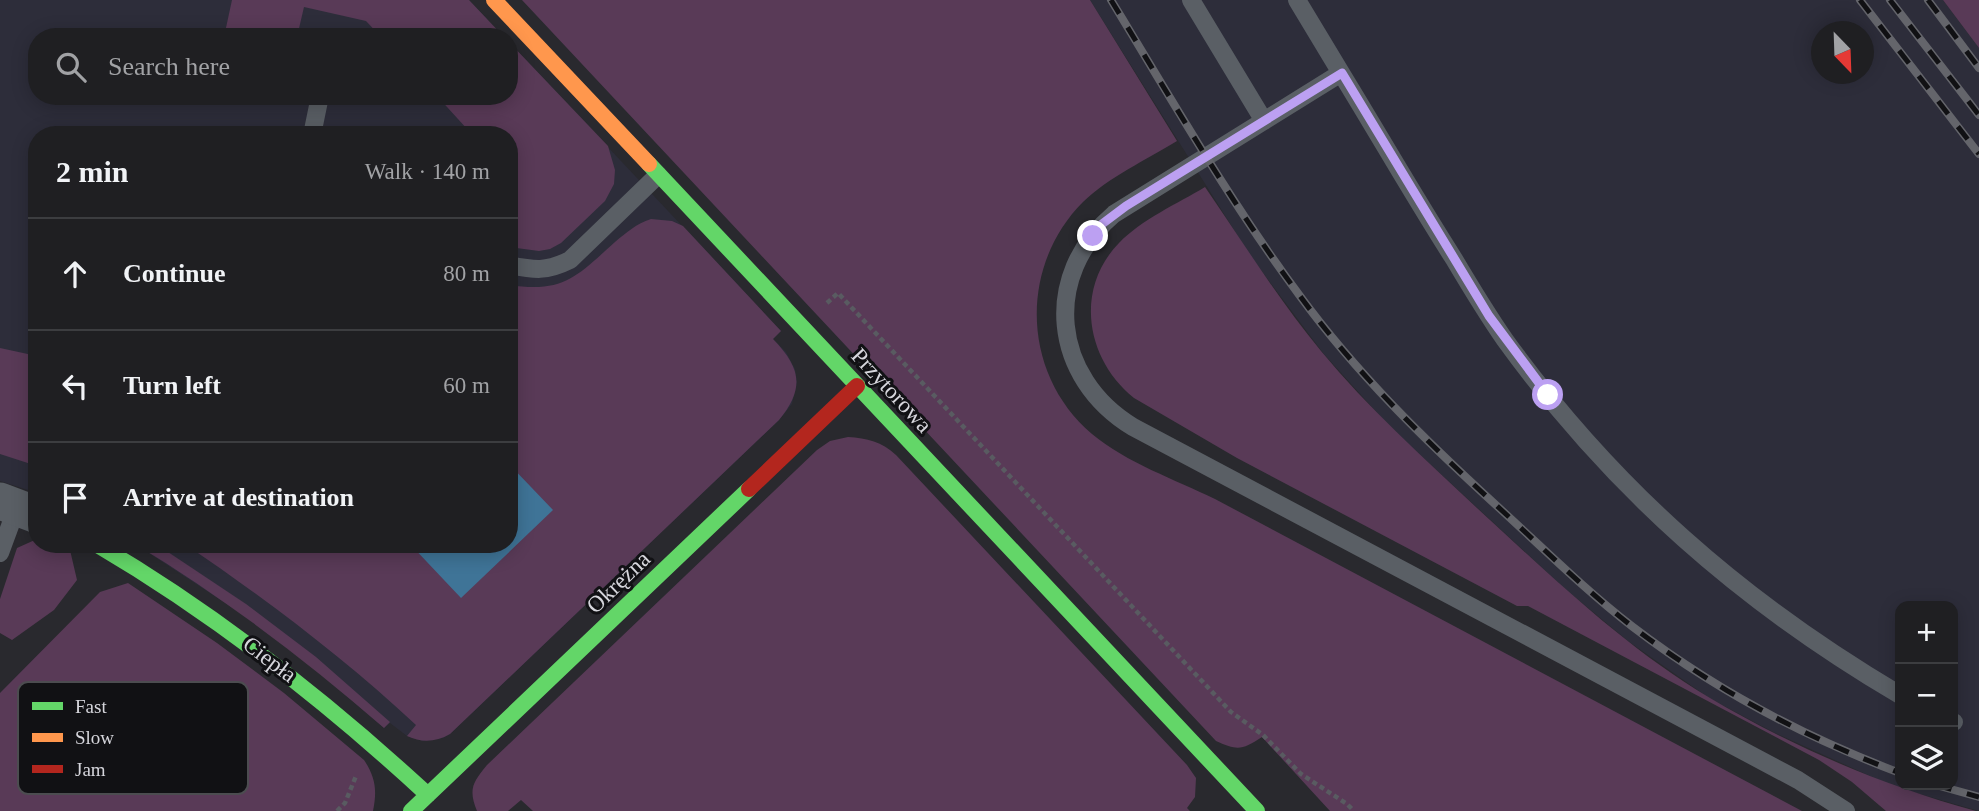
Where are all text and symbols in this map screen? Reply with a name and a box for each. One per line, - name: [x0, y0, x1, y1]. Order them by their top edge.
- north arrow: [1811, 21, 1874, 84]
- search box: [28, 28, 518, 105]
- icon: search: [52, 48, 90, 86]
- text: Search here: [108, 52, 230, 81]
- text: 2 min: [56, 155, 129, 188]
- text: Walk · 140 m: [365, 159, 490, 184]
- route end: [1077, 220, 1108, 251]
- icon: ahead: [56, 255, 94, 293]
- text: Continue: [123, 259, 226, 288]
- text: 80 m: [443, 261, 490, 286]
- street label: Przytorowa: [846, 343, 937, 438]
- icon: left: [56, 367, 94, 405]
- text: Turn left: [123, 371, 221, 400]
- text: 60 m: [443, 373, 490, 398]
- route start: [1532, 379, 1563, 410]
- icon: arrive: [56, 479, 94, 517]
- text: Arrive at destination: [123, 483, 354, 512]
- street label: Okrężna: [582, 546, 655, 618]
- map controls: [1895, 601, 1958, 790]
- button: +: [1895, 601, 1958, 664]
- street label: Ciepła: [238, 631, 301, 687]
- button: −: [1895, 664, 1958, 727]
- legend: [18, 682, 248, 794]
- text: Fast: [75, 696, 107, 717]
- text: Slow: [75, 727, 114, 748]
- button: layers: [1895, 727, 1958, 790]
- text: Jam: [75, 759, 106, 780]

